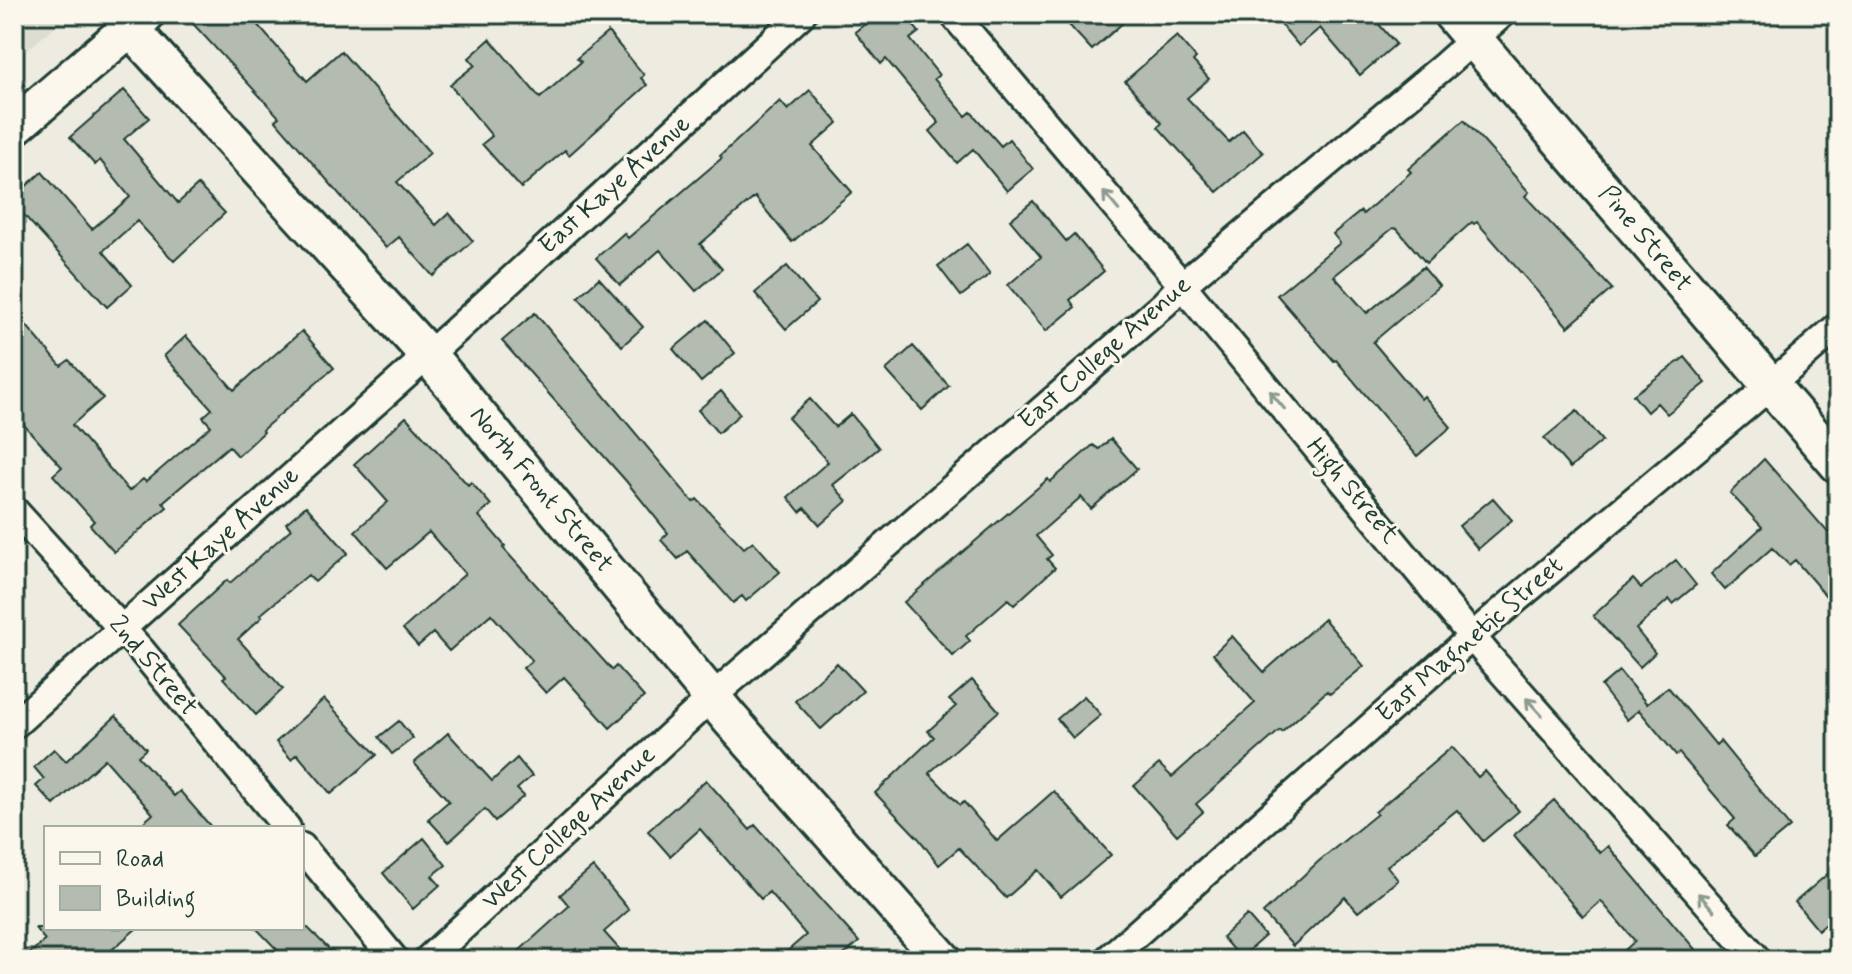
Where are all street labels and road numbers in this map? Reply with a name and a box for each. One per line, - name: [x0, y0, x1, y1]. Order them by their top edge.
- street label: East Kaye Avenue: [532, 108, 698, 262]
- street label: Pine Street: [1590, 178, 1700, 300]
- street label: East College Avenue: [1011, 268, 1199, 438]
- street label: North Front Street: [461, 400, 621, 580]
- street label: High Street: [1295, 431, 1406, 553]
- street label: West Kaye Avenue: [135, 459, 307, 619]
- street label: East Magnetic Street: [1369, 549, 1573, 733]
- street label: 2nd Street: [101, 608, 205, 724]
- street label: West College Avenue: [475, 738, 663, 917]

